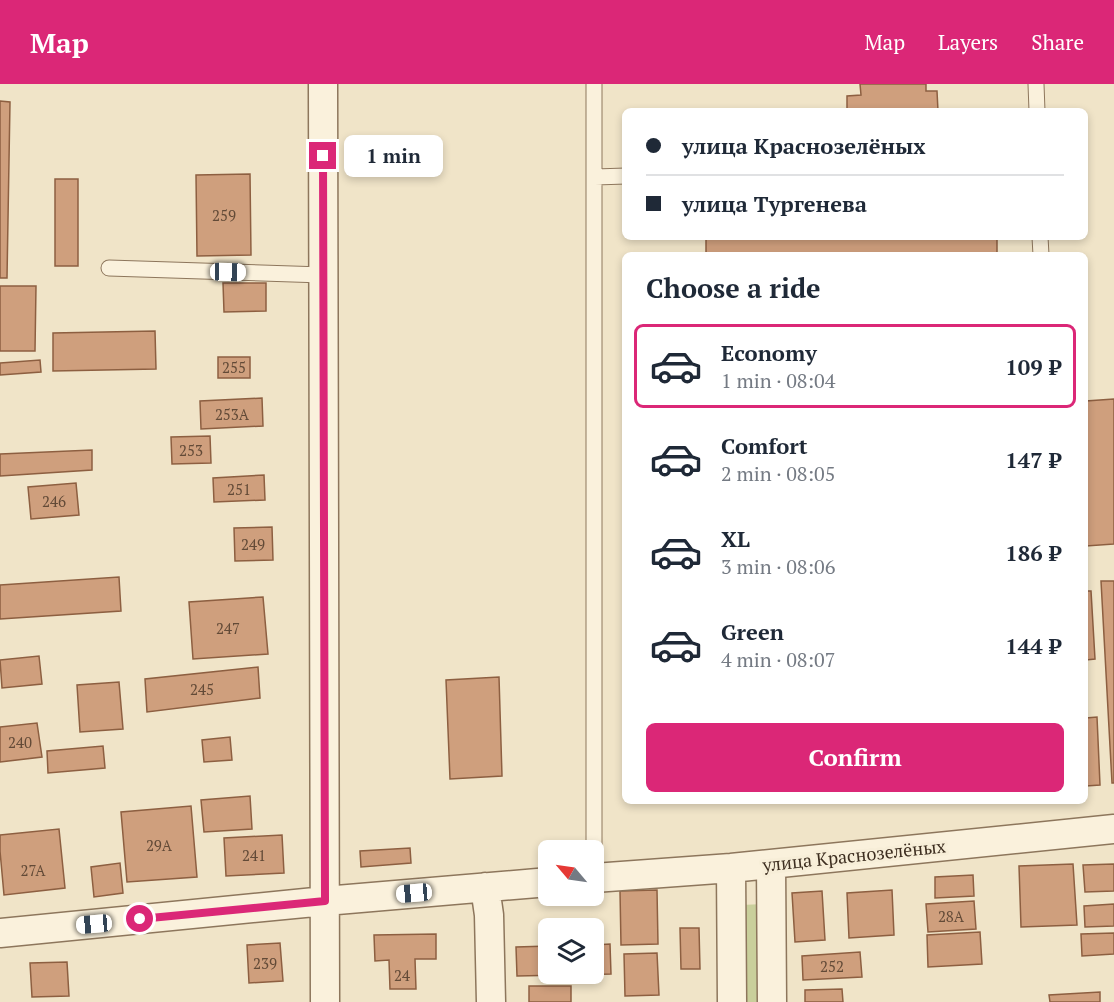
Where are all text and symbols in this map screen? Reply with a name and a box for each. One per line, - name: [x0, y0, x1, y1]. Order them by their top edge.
- text: Map: [30, 24, 89, 61]
- text: Map: [864, 28, 905, 56]
- text: Layers: [938, 28, 998, 56]
- text: Share: [1031, 28, 1084, 56]
- text: улица Краснозелёных: [682, 131, 926, 160]
- callout: 1 min: [344, 135, 443, 177]
- route end: [309, 142, 336, 169]
- text: 1 min: [366, 142, 421, 169]
- text: улица Тургенева: [682, 189, 867, 218]
- house number: 259: [212, 205, 236, 225]
- car: [210, 263, 246, 281]
- text: Choose a ride: [646, 270, 821, 306]
- text: Economy: [721, 338, 817, 367]
- icon: car: [649, 339, 703, 393]
- text: 109 ₽: [1005, 352, 1061, 381]
- house number: 255: [222, 357, 246, 377]
- text: 1 min · 08:04: [721, 367, 835, 394]
- house number: 253А: [215, 404, 250, 424]
- text: Comfort: [721, 431, 807, 460]
- icon: car: [649, 432, 703, 486]
- house number: 253: [179, 440, 203, 460]
- text: 147 ₽: [1005, 445, 1061, 474]
- text: 2 min · 08:05: [721, 460, 835, 487]
- house number: 251: [227, 479, 251, 499]
- house number: 246: [42, 491, 66, 511]
- text: XL: [721, 524, 750, 553]
- icon: car: [649, 525, 703, 579]
- house number: 249: [241, 534, 265, 554]
- text: 186 ₽: [1005, 538, 1061, 567]
- text: 3 min · 08:06: [721, 553, 835, 580]
- text: Green: [721, 617, 784, 646]
- house number: 247: [216, 618, 240, 638]
- icon: car: [649, 618, 703, 672]
- text: 144 ₽: [1005, 631, 1061, 660]
- text: 4 min · 08:07: [721, 646, 835, 673]
- house number: 245: [190, 679, 214, 699]
- button: Confirm: [646, 723, 1064, 792]
- house number: 240: [8, 732, 32, 752]
- street label: улица Краснозелёных: [760, 833, 947, 877]
- house number: 29А: [146, 835, 173, 855]
- north arrow: [538, 840, 604, 906]
- map controls: [538, 840, 604, 984]
- house number: 241: [242, 845, 266, 865]
- house number: 27А: [20, 860, 46, 880]
- car: [395, 882, 433, 904]
- route start: [126, 905, 153, 932]
- house number: 28А: [938, 906, 965, 926]
- car: [75, 913, 113, 935]
- button: layers: [538, 918, 604, 984]
- house number: 239: [253, 953, 277, 973]
- house number: 252: [820, 956, 844, 976]
- house number: 24: [394, 965, 410, 985]

